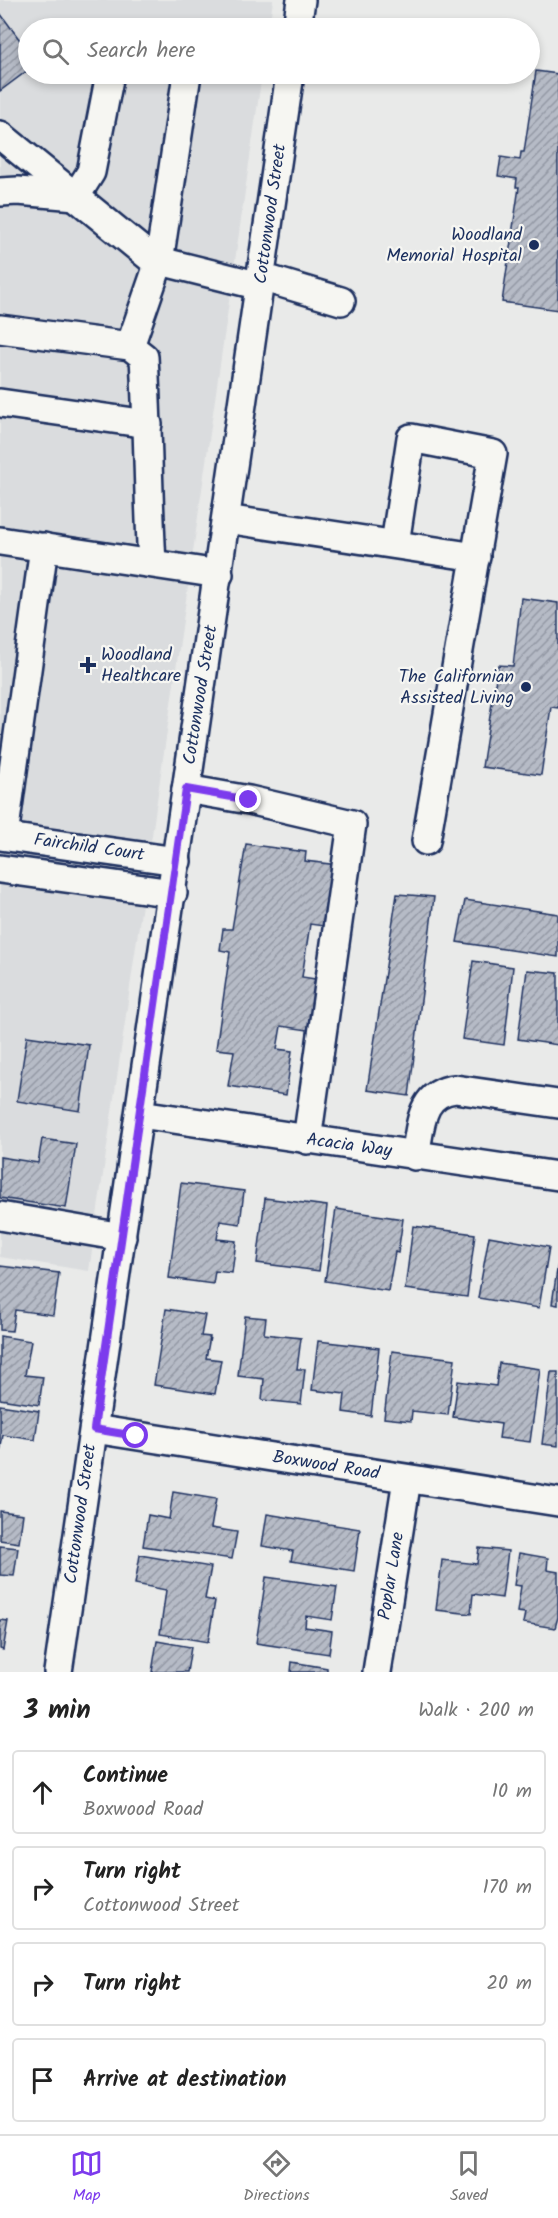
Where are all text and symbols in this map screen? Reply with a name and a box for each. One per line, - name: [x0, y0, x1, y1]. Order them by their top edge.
- search box: [18, 18, 540, 84]
- text: Search here: [87, 34, 195, 69]
- icon: search: [39, 35, 72, 68]
- street label: Cottonwood Street: [247, 141, 295, 286]
- place label: Woodland Memorial Hospital: [386, 221, 523, 271]
- marker: Woodland Memorial Hospital: [527, 238, 541, 252]
- street label: Cottonwood Street: [176, 622, 227, 767]
- place label: Woodland Healthcare: [101, 641, 181, 691]
- marker: Woodland Healthcare: [79, 656, 97, 674]
- place label: The Californian Assisted Living: [399, 663, 514, 713]
- marker: The Californian Assisted Living: [519, 680, 533, 694]
- route end: [235, 786, 261, 812]
- street label: Fairchild Court: [32, 826, 147, 870]
- street label: Acacia Way: [304, 1126, 394, 1166]
- route start: [122, 1422, 148, 1448]
- street label: Cottonwood Street: [57, 1441, 105, 1586]
- street label: Boxwood Road: [270, 1443, 383, 1489]
- street label: Poplar Lane: [371, 1530, 413, 1622]
- text: 3 min: [24, 1690, 91, 1732]
- text: Walk · 200 m: [418, 1695, 534, 1727]
- text: Continue: [83, 1759, 168, 1794]
- icon: ahead: [26, 1776, 59, 1809]
- text: 10 m: [492, 1776, 532, 1808]
- text: Boxwood Road: [83, 1794, 203, 1826]
- text: Turn right: [83, 1855, 181, 1890]
- icon: right: [26, 1872, 59, 1905]
- text: 170 m: [483, 1872, 532, 1904]
- text: Cottonwood Street: [83, 1890, 240, 1922]
- text: Turn right: [83, 1967, 181, 2002]
- icon: right: [26, 1968, 59, 2001]
- text: 20 m: [486, 1968, 532, 2000]
- text: Arrive at destination: [83, 2063, 286, 2098]
- icon: arrive: [26, 2064, 59, 2097]
- tab: Map: [70, 2147, 103, 2208]
- tab: Directions: [243, 2147, 310, 2208]
- tab: Saved: [450, 2147, 488, 2208]

